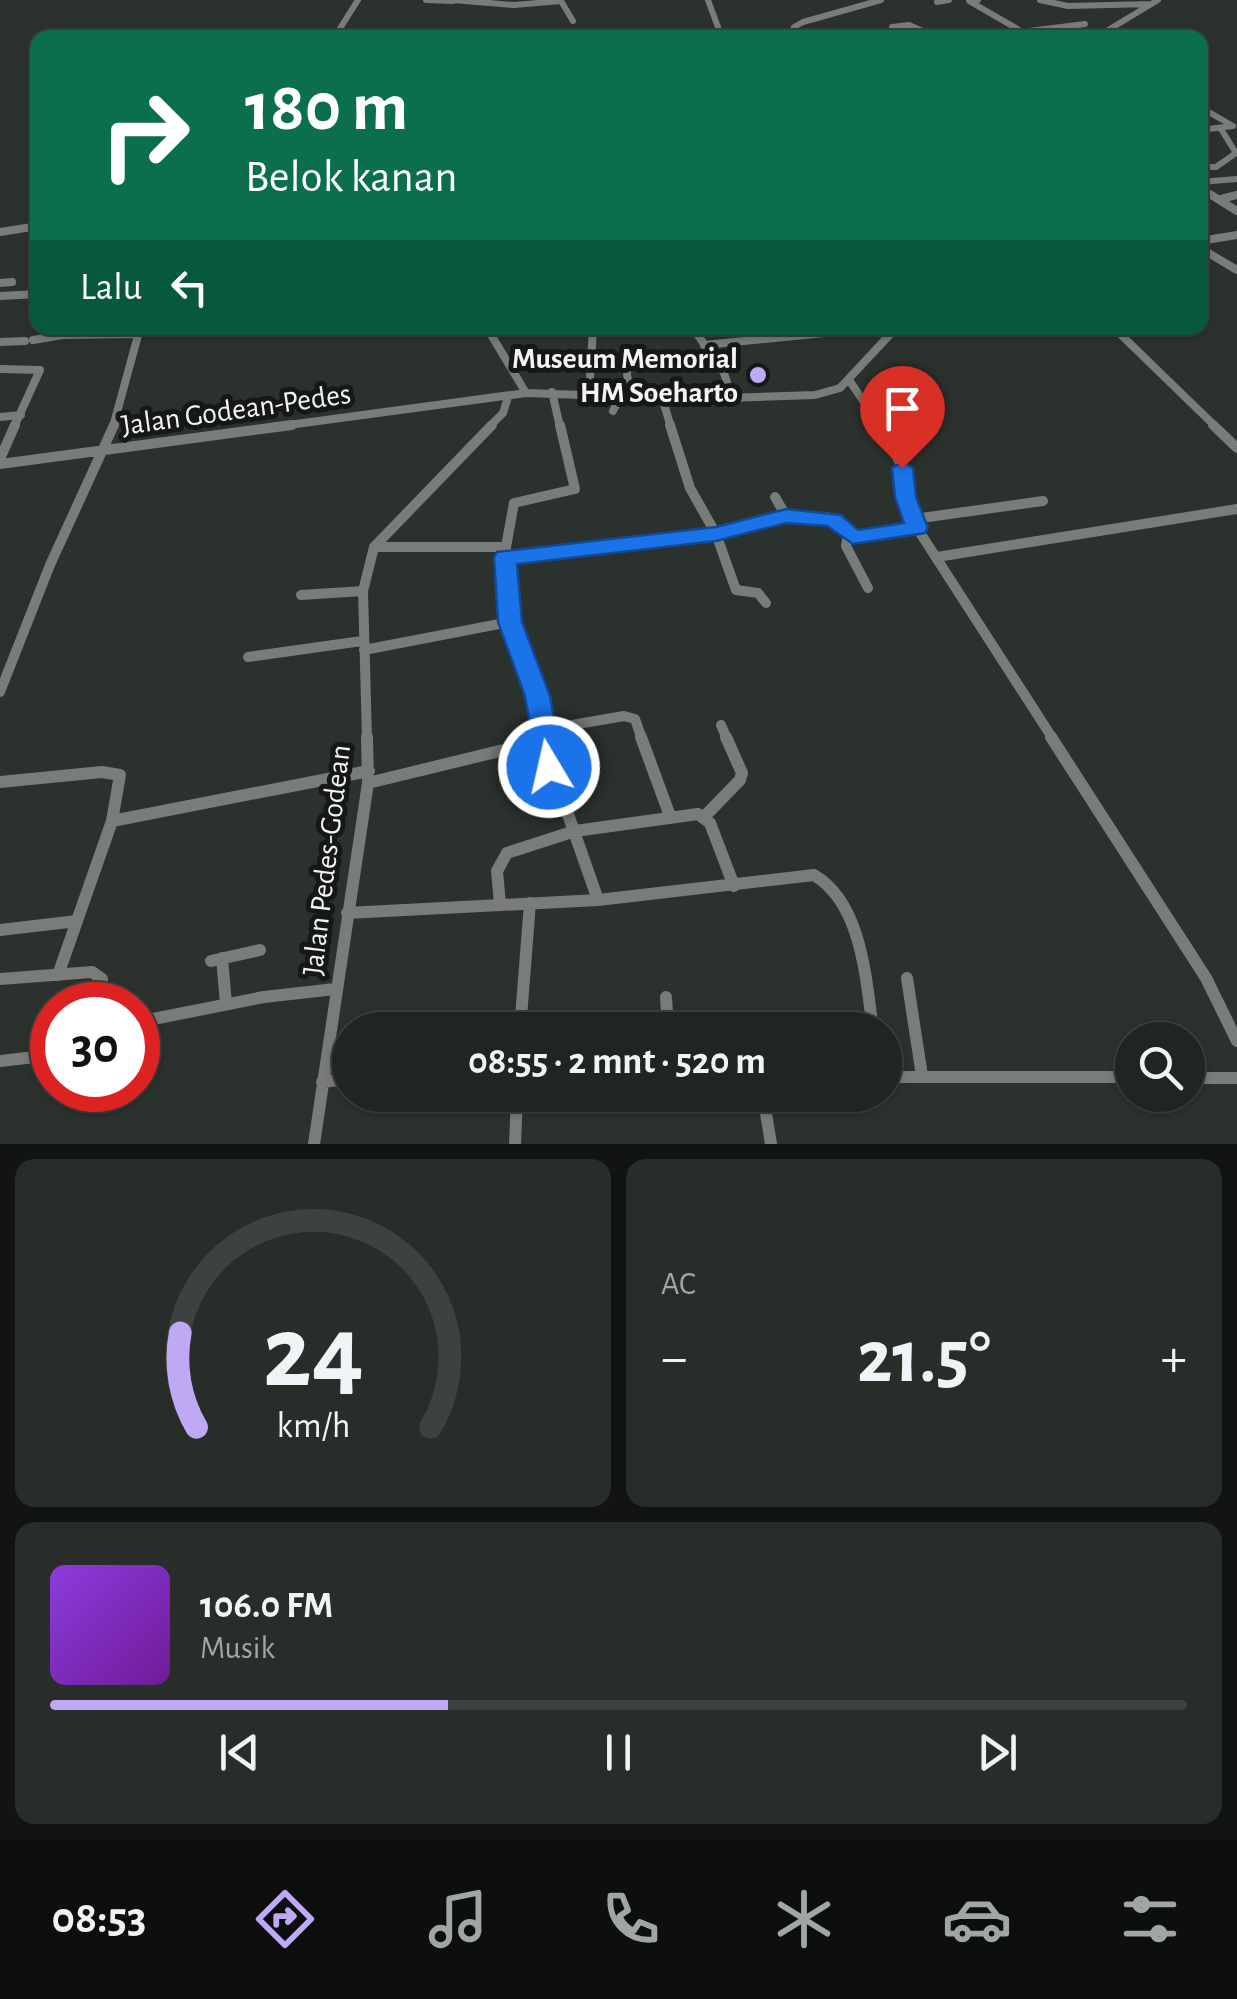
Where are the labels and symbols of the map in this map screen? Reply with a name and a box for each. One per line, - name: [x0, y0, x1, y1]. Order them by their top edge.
- place label: Museum Memorial HM Soeharto: [512, 344, 738, 408]
- marker: Museum Memorial HM Soeharto: [747, 364, 769, 386]
- pin: [860, 366, 945, 469]
- street label: Jalan Godean-Pedes: [119, 379, 353, 441]
- position arrow: [497, 715, 601, 819]
- street label: Jalan Pedes-Godean: [298, 743, 356, 977]
- speed limit sign: 30: [30, 982, 160, 1112]

